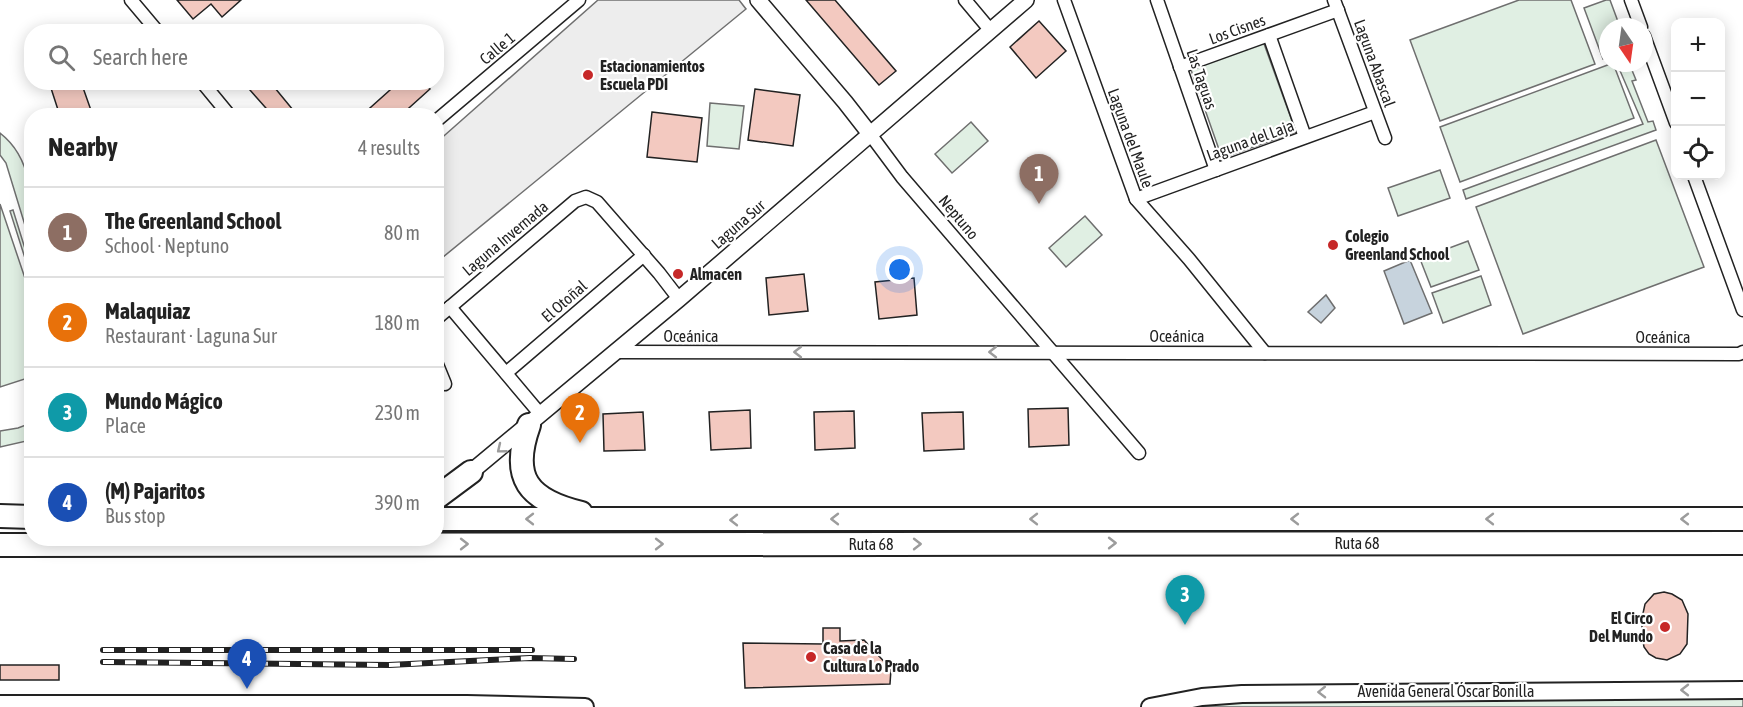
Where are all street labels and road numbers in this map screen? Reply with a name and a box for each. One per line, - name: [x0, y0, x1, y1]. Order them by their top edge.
- street label: Los Cisnes: [1206, 10, 1268, 48]
- street label: Laguna Abascal: [1350, 17, 1399, 110]
- street label: Calle 1: [476, 28, 518, 68]
- street label: Las Taguas: [1182, 47, 1221, 112]
- street label: Laguna del Maule: [1104, 86, 1157, 190]
- street label: Laguna del Laja: [1204, 116, 1296, 165]
- street label: Neptuno: [935, 191, 983, 243]
- street label: Laguna Sur: [708, 196, 769, 253]
- street label: Laguna Invernada: [459, 197, 552, 280]
- street label: El Otoñal: [538, 276, 591, 326]
- street label: Oceánica: [664, 327, 718, 345]
- street label: Oceánica: [1150, 327, 1204, 345]
- street label: Oceánica: [1636, 328, 1690, 346]
- street label: Ruta 68: [1334, 534, 1380, 552]
- street label: Ruta 68: [848, 535, 894, 553]
- street label: Avenida General Óscar Bonilla: [1358, 682, 1534, 700]

